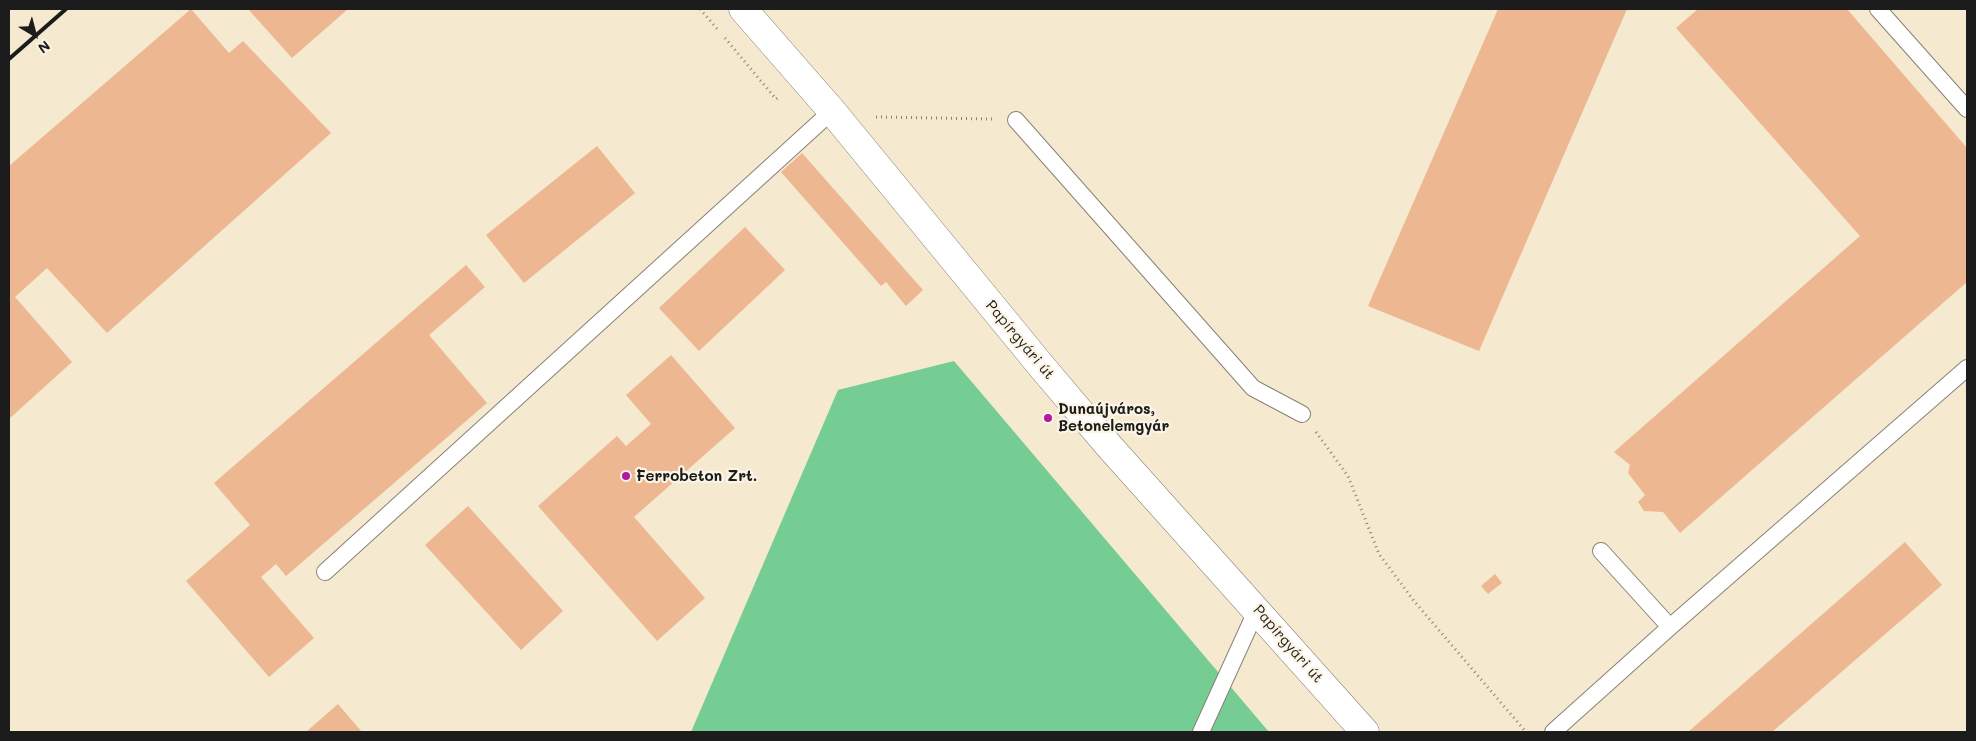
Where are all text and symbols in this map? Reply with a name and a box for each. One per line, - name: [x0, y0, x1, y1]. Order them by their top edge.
- north arrow: [10, 10, 60, 60]
- text: N: [34, 37, 54, 58]
- street label: Papírgyári út: [982, 297, 1058, 383]
- place label: Dunaújváros, Betonelemgyár: [1058, 400, 1169, 435]
- marker: Dunaújváros, Betonelemgyár: [1042, 412, 1054, 424]
- place label: Ferrobeton Zrt.: [636, 467, 757, 485]
- marker: Ferrobeton Zrt.: [620, 470, 632, 482]
- street label: Papírgyári út: [1249, 601, 1327, 687]

